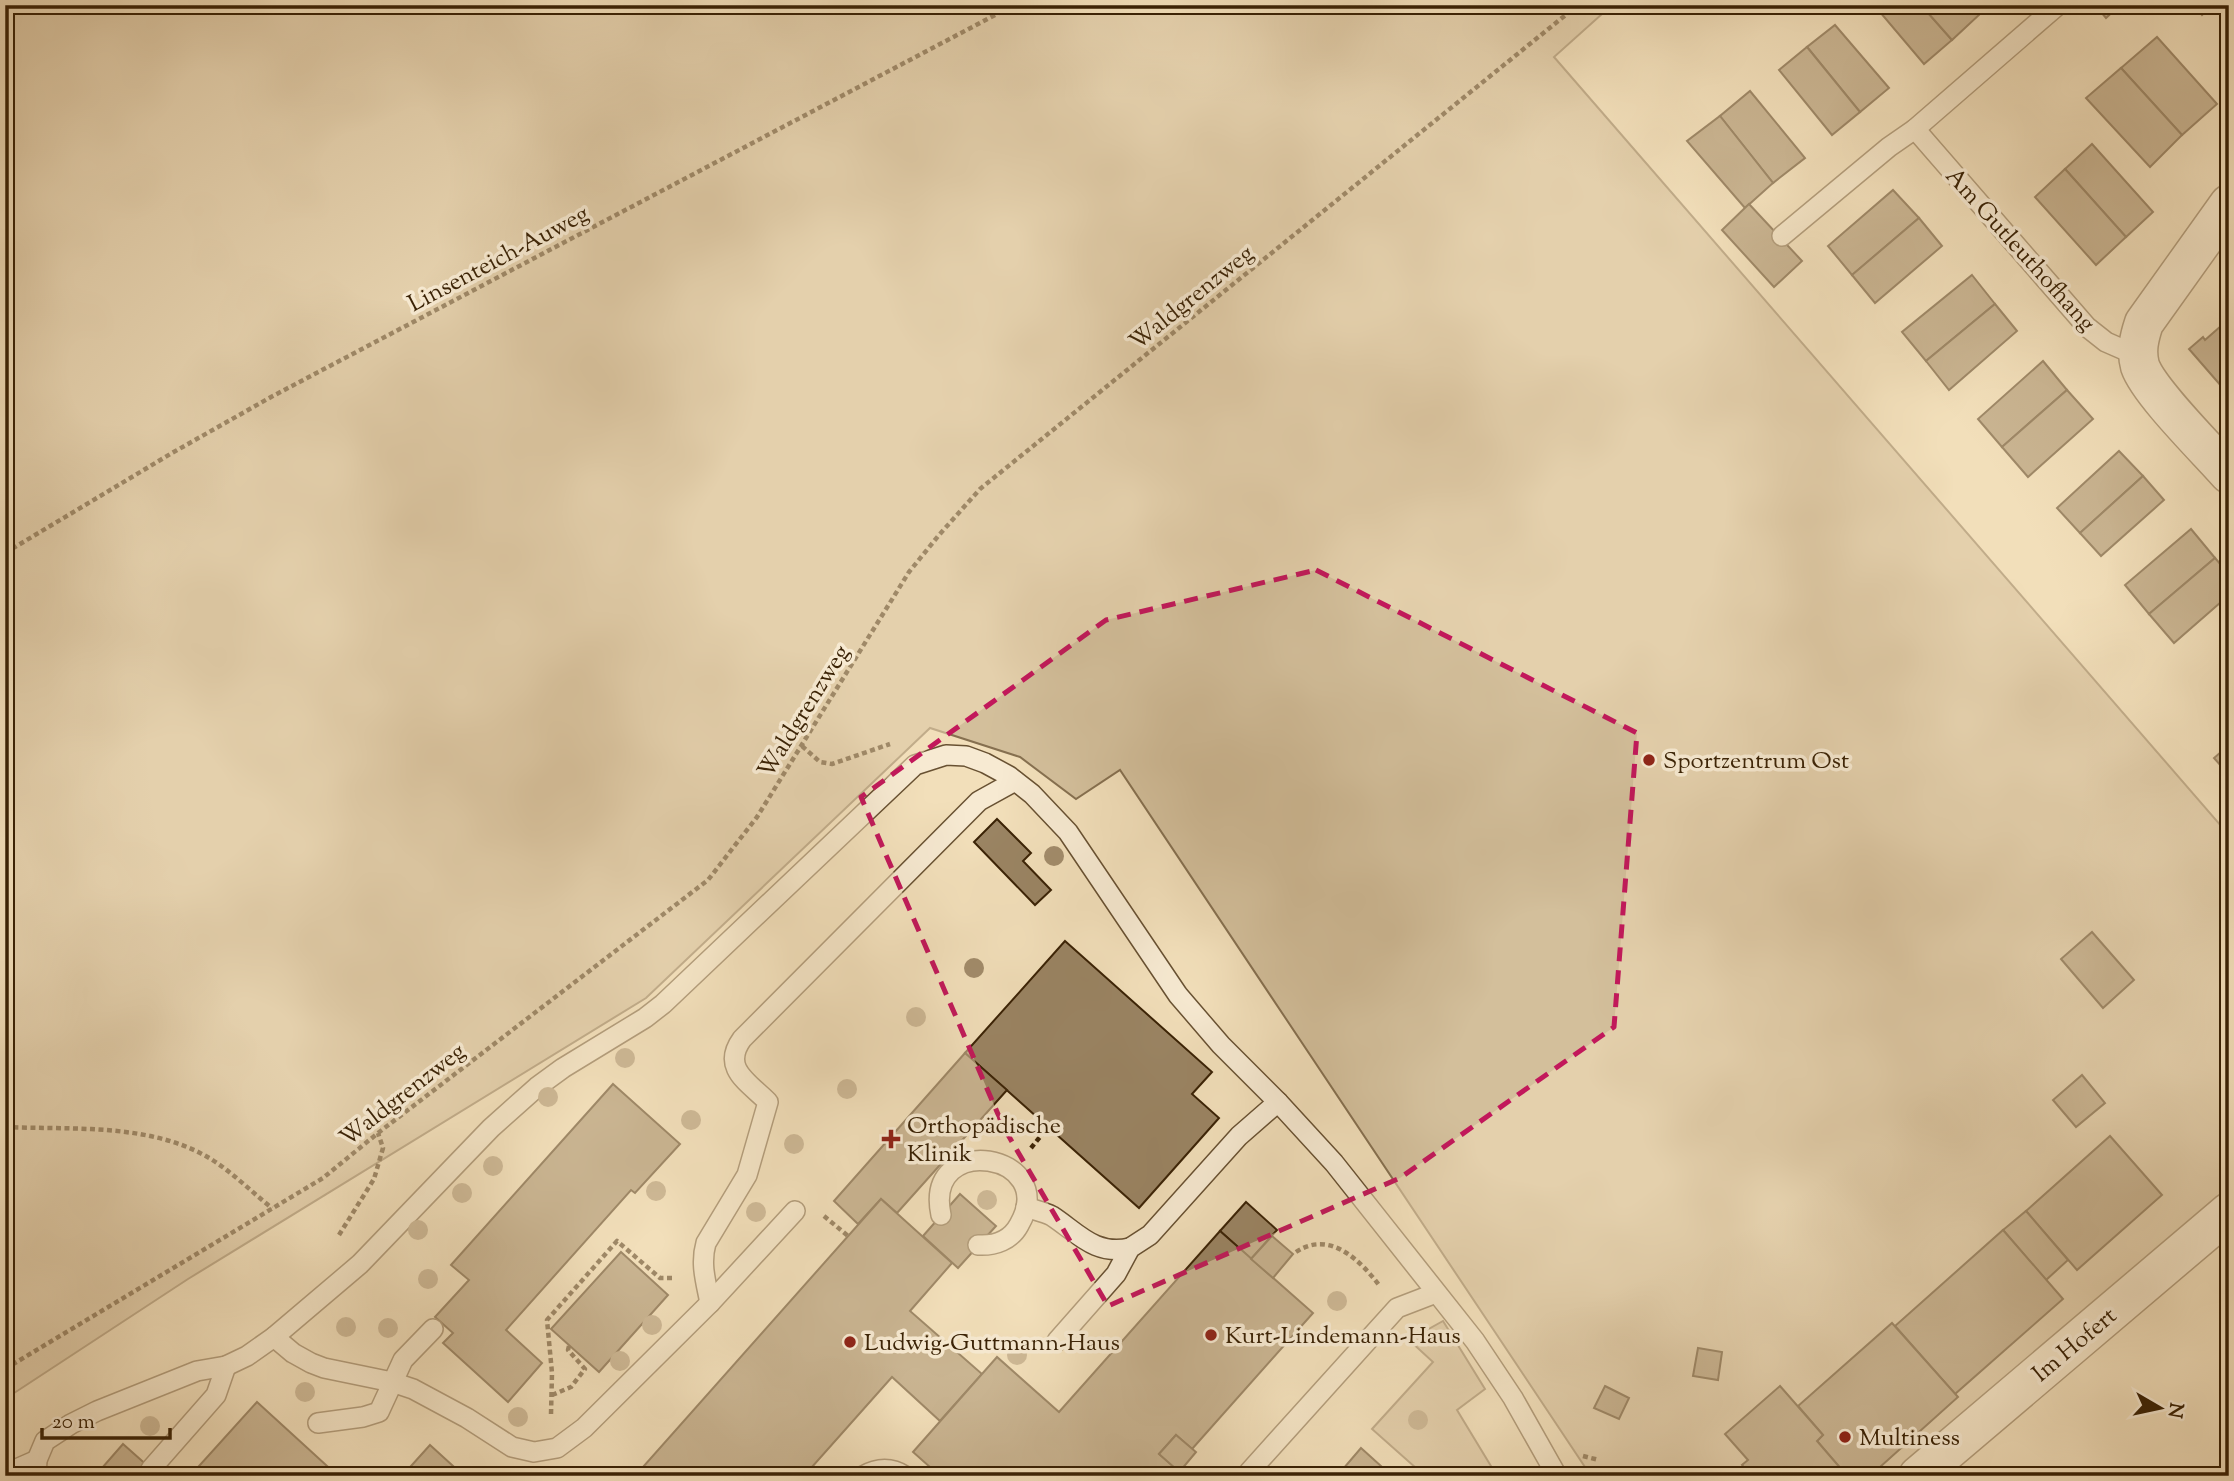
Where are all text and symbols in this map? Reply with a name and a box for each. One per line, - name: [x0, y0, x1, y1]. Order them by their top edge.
- street label: Am Gutleuthofhang: [1937, 161, 2103, 340]
- street label: Linsenteich-Auweg: [403, 198, 596, 322]
- street label: Waldgrenzweg: [1123, 238, 1262, 359]
- street label: Waldgrenzweg: [750, 639, 859, 785]
- place label: Sportzentrum Ost: [1663, 745, 1849, 779]
- marker: Sportzentrum Ost: [1641, 752, 1657, 768]
- street label: Waldgrenzweg: [333, 1035, 474, 1156]
- place label: Orthopädische Klinik: [907, 1110, 1061, 1172]
- marker: Orthopädische Klinik: [881, 1129, 901, 1149]
- street label: Im Hofert: [2026, 1300, 2125, 1391]
- place label: Kurt-Lindemann-Haus: [1225, 1320, 1461, 1354]
- place label: Ludwig-Guttmann-Haus: [864, 1327, 1120, 1361]
- marker: Kurt-Lindemann-Haus: [1203, 1327, 1219, 1343]
- marker: Ludwig-Guttmann-Haus: [842, 1334, 858, 1350]
- north arrow: [2126, 1372, 2196, 1442]
- scale bar: [42, 1397, 170, 1441]
- text: N: [2160, 1401, 2189, 1420]
- text: 20 m: [52, 1408, 95, 1438]
- place label: Multiness: [1859, 1422, 1960, 1456]
- marker: Multiness: [1837, 1429, 1853, 1445]

